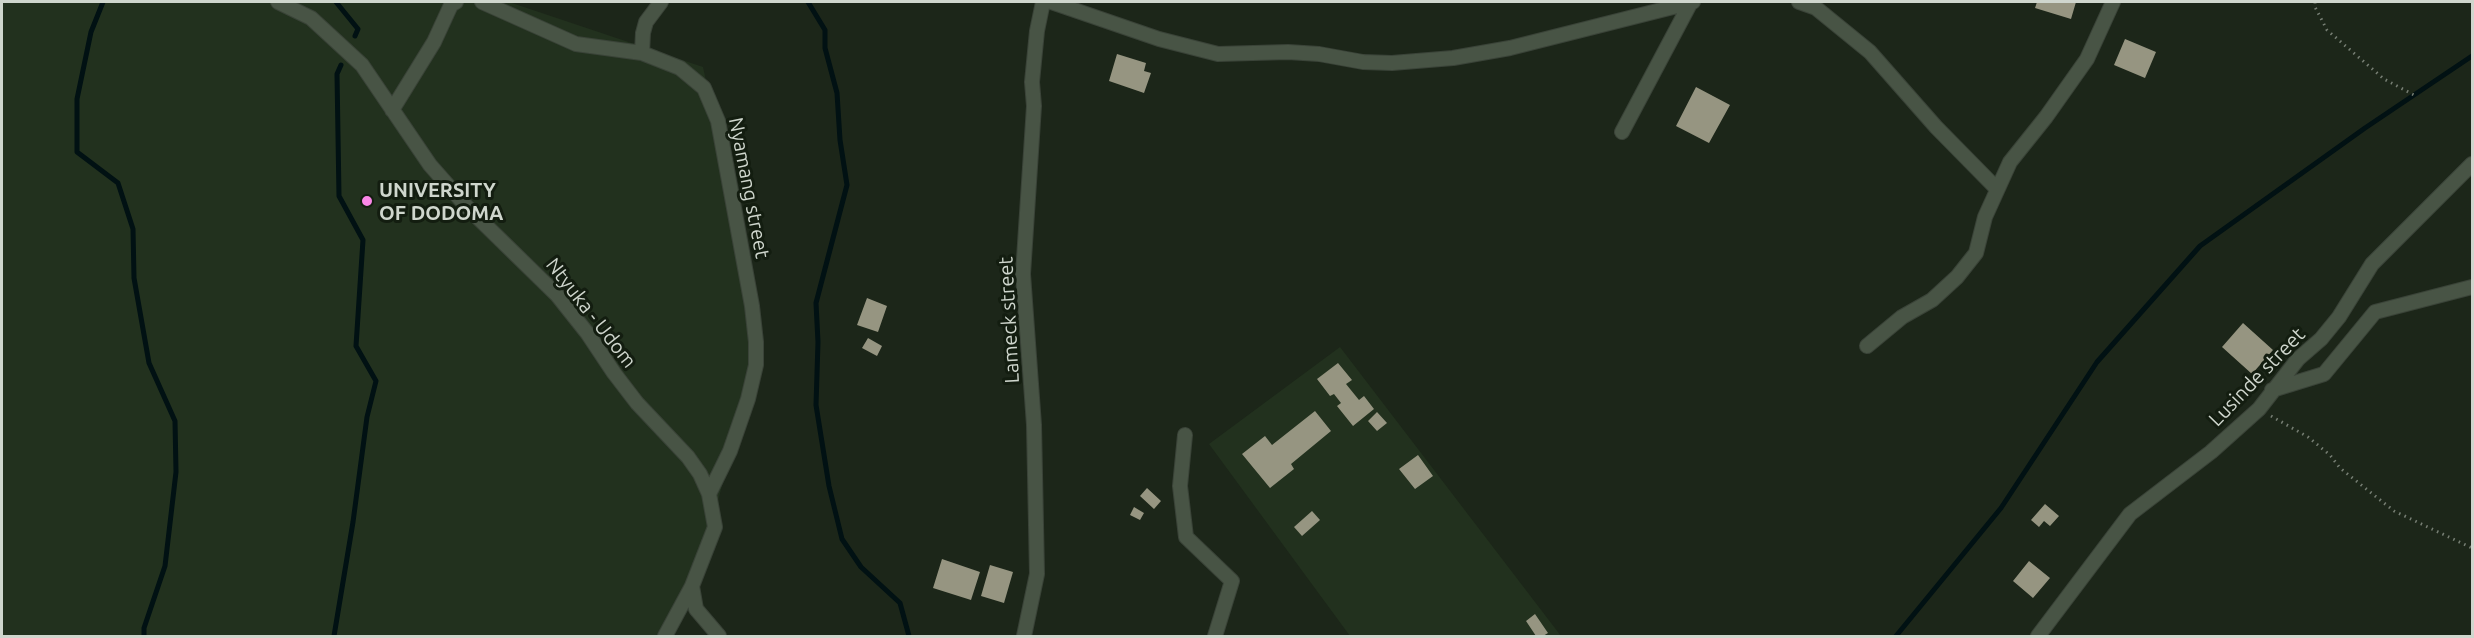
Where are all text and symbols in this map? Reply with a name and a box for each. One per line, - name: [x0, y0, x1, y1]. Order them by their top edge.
- street label: Nyamang street: [724, 115, 774, 261]
- place label: UNIVERSITY OF DODOMA: [379, 178, 503, 225]
- marker: UNIVERSITY OF DODOMA: [360, 194, 374, 208]
- street label: Ntyuka - Udom: [541, 253, 641, 373]
- street label: Lameck street: [994, 256, 1024, 384]
- street label: Lusinde street: [2204, 323, 2310, 431]

